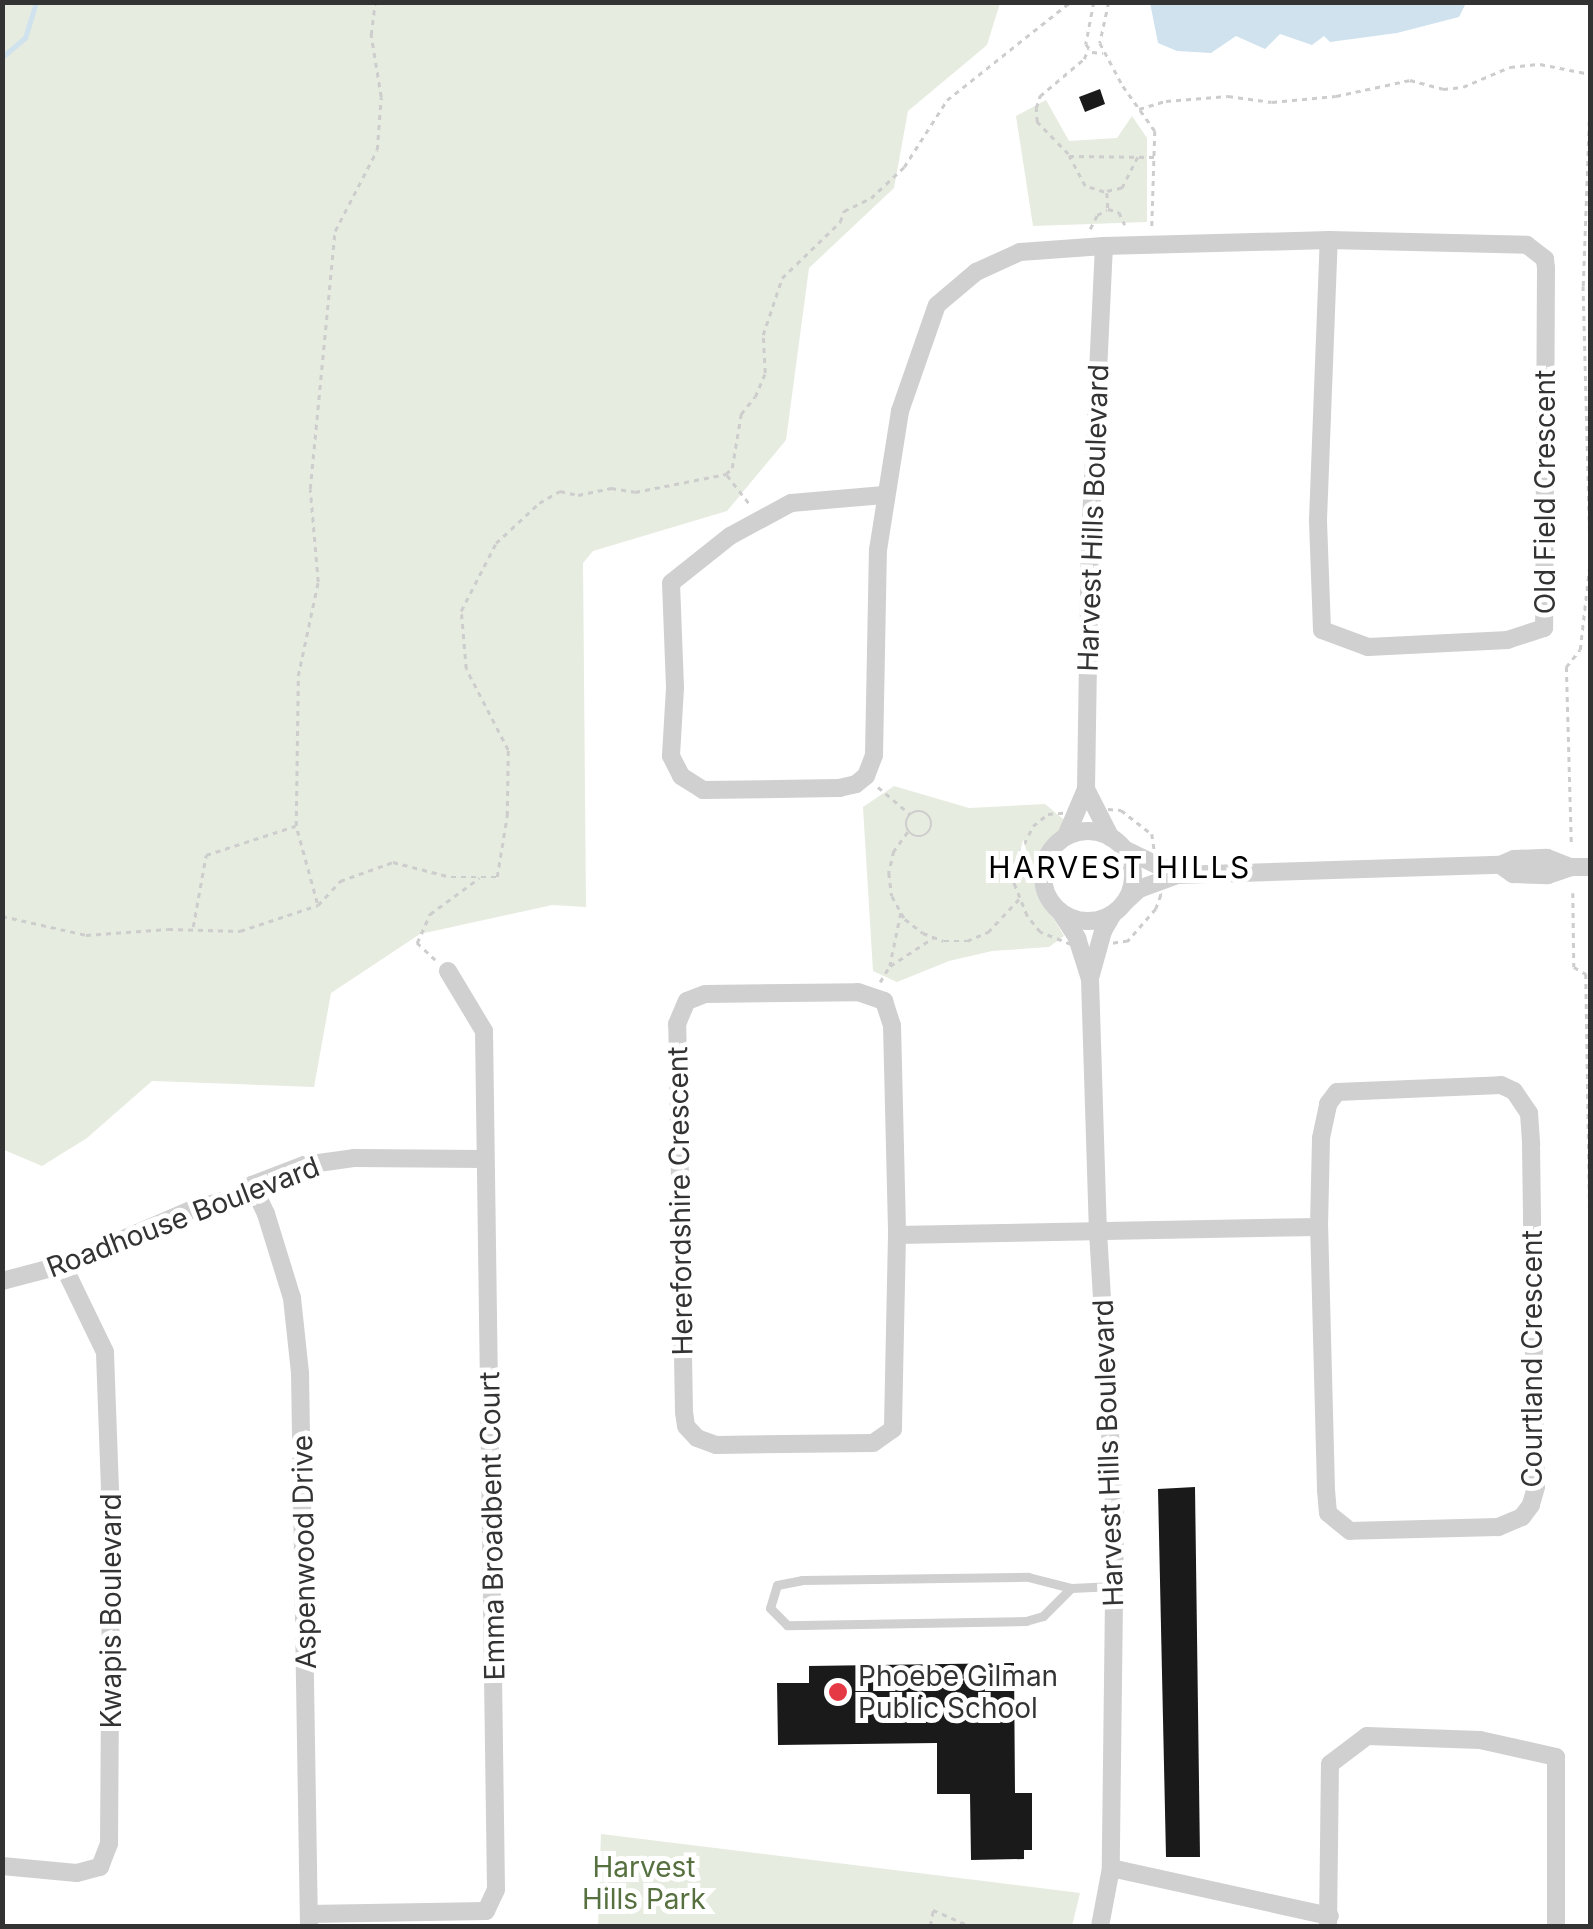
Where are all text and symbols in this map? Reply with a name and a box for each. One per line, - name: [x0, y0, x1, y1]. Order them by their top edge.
- street label: Harvest Hills Boulevard: [1071, 364, 1115, 672]
- street label: Old Field Crescent: [1528, 370, 1562, 614]
- district label: HARVEST HILLS: [988, 849, 1252, 885]
- street label: Herefordshire Crescent: [661, 1046, 699, 1356]
- street label: Roadhouse Boulevard: [42, 1149, 324, 1285]
- street label: Courtland Crescent: [1515, 1230, 1549, 1488]
- street label: Harvest Hills Boulevard: [1086, 1299, 1130, 1607]
- street label: Emma Broadbent Court: [473, 1371, 511, 1681]
- street label: Aspenwood Drive: [285, 1434, 323, 1670]
- street label: Kwapis Boulevard: [94, 1493, 128, 1729]
- place label: Phoebe Gilman Public School: [858, 1659, 1058, 1725]
- marker: Phoebe Gilman Public School: [827, 1681, 849, 1703]
- park label: Harvest Hills Park: [582, 1850, 706, 1916]

